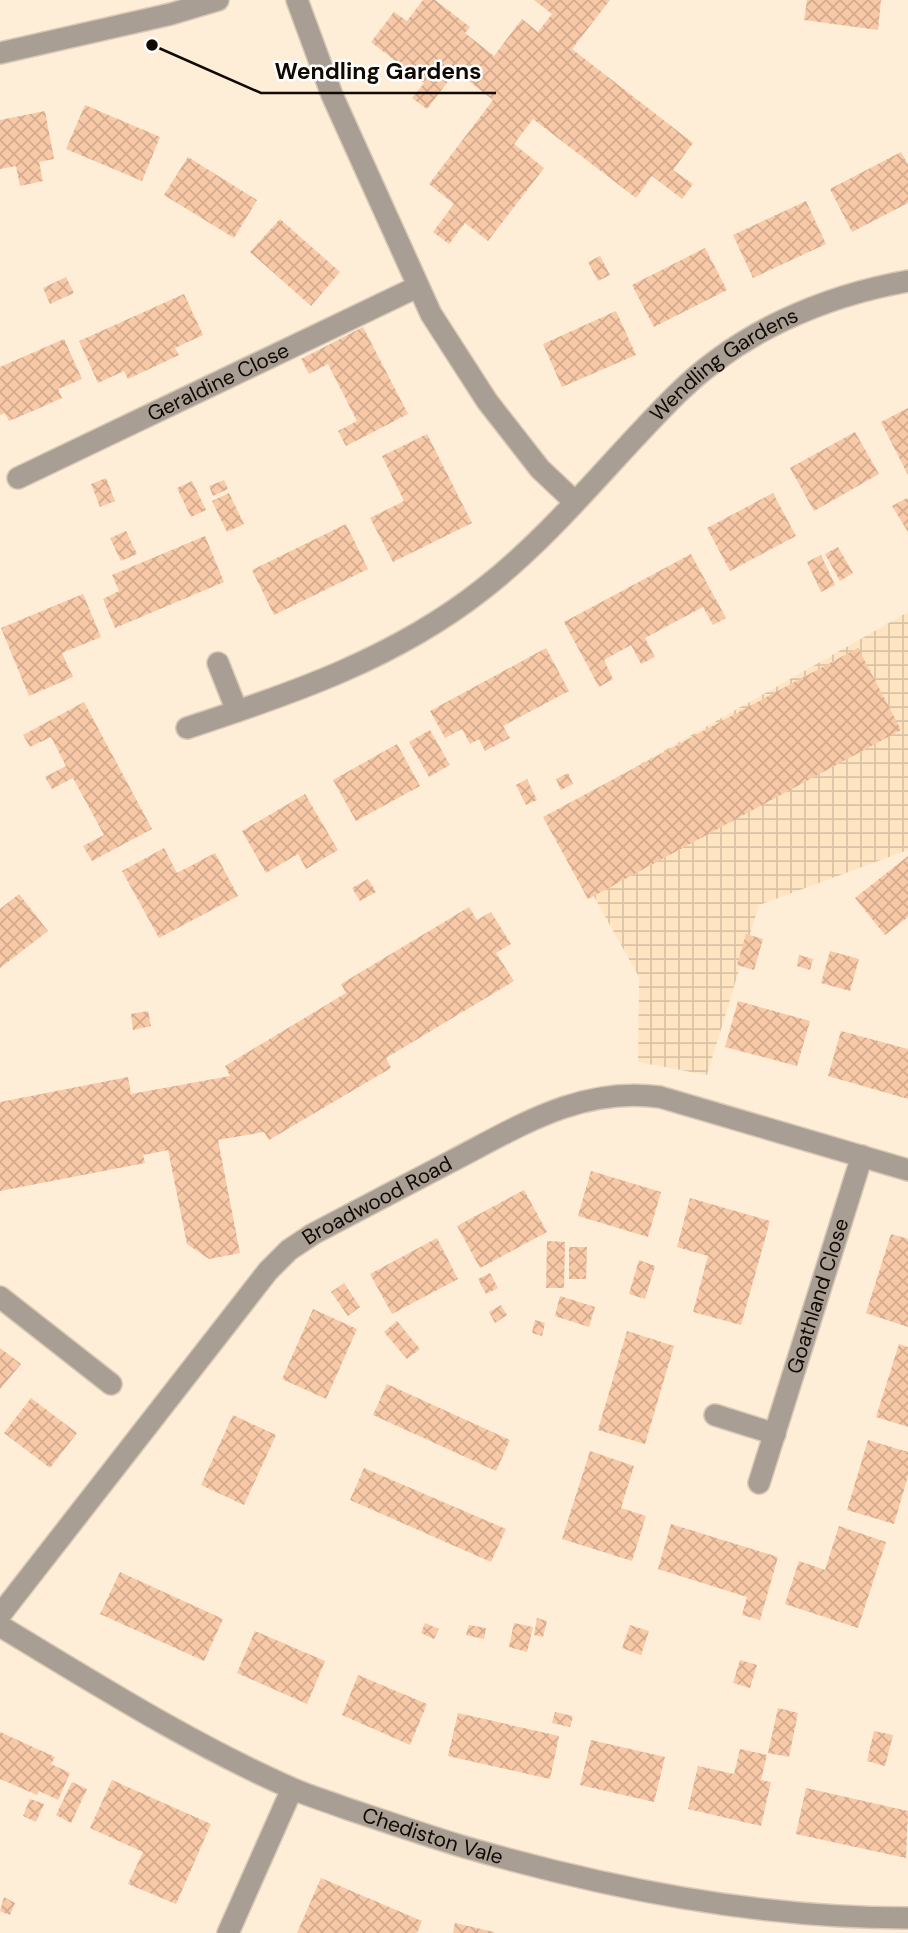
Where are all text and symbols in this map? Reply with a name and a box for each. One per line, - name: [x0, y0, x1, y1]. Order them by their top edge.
- callout: Wendling Gardens: [261, 49, 496, 93]
- text: Wendling Gardens: [275, 56, 481, 86]
- street label: Wendling Gardens: [644, 301, 803, 427]
- street label: Geraldine Close: [143, 336, 294, 428]
- street label: Broadwood Road: [297, 1149, 457, 1251]
- street label: Goathland Close: [780, 1215, 856, 1377]
- street label: Chediston Vale: [359, 1801, 506, 1871]

